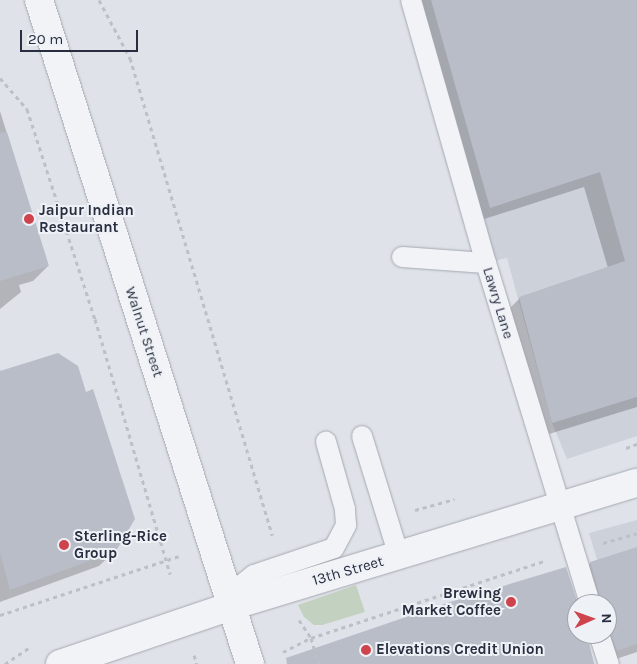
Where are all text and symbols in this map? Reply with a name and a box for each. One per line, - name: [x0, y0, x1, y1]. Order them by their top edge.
- scale bar: [22, 20, 140, 52]
- text: 20 m: [28, 30, 63, 48]
- place label: Jaipur Indian Restaurant: [39, 201, 134, 236]
- marker: Jaipur Indian Restaurant: [23, 213, 35, 225]
- street label: Lawry Lane: [479, 265, 517, 341]
- street label: Walnut Street: [121, 285, 167, 379]
- place label: Sterling-Rice Group: [74, 527, 167, 562]
- marker: Sterling-Rice Group: [58, 539, 70, 551]
- street label: 13th Street: [310, 552, 386, 590]
- place label: Brewing Market Coffee: [402, 584, 501, 619]
- north arrow: [567, 594, 617, 644]
- marker: Brewing Market Coffee: [505, 596, 517, 608]
- text: N: [598, 613, 615, 624]
- place label: Elevations Credit Union: [376, 641, 544, 659]
- marker: Elevations Credit Union: [360, 644, 372, 656]

